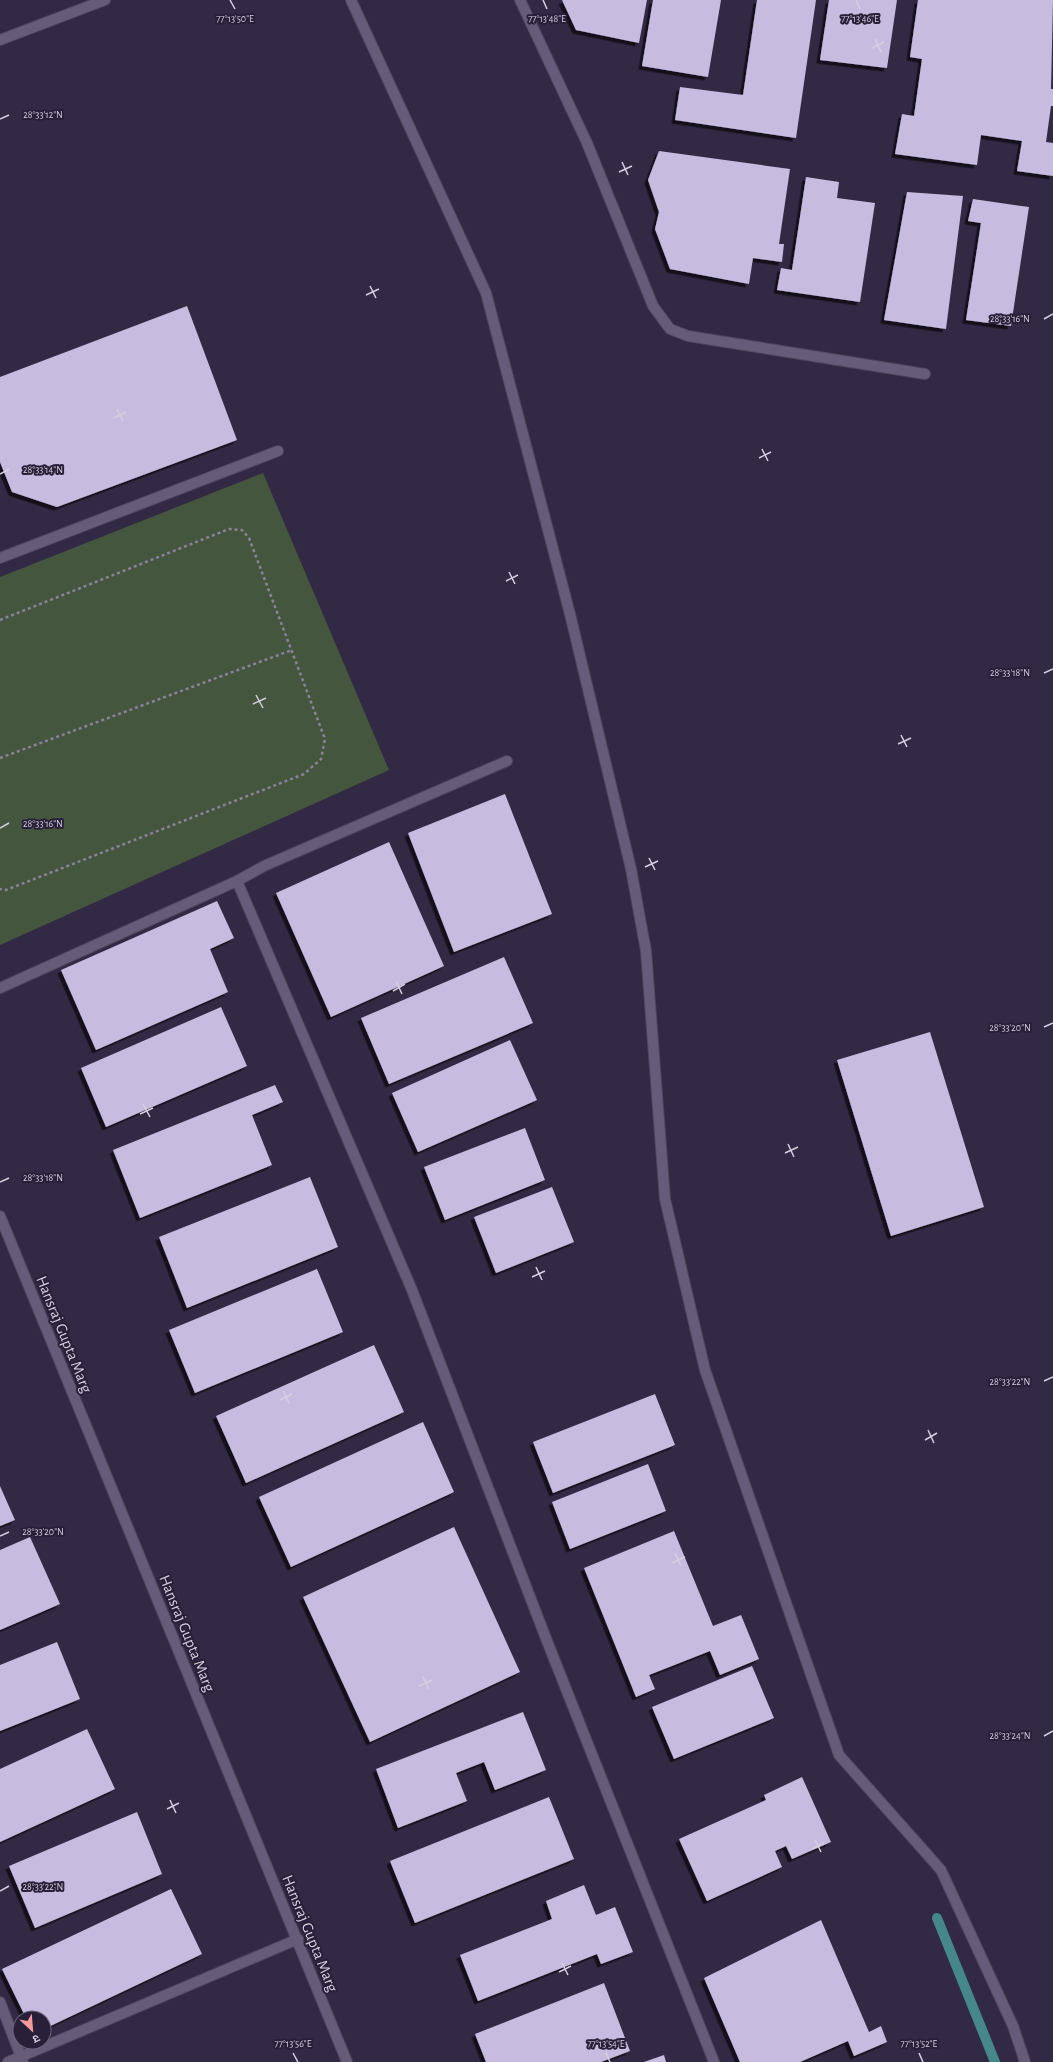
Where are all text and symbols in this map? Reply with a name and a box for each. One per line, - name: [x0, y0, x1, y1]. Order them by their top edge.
- text: 77°13'50"E: [216, 14, 254, 24]
- text: 77°13'48"E: [528, 14, 566, 24]
- text: 77°13'46"E: [841, 14, 879, 24]
- text: 28°33'12"N: [23, 110, 63, 120]
- text: 28°33'16"N: [990, 314, 1030, 324]
- text: 28°33'14"N: [23, 465, 63, 475]
- text: 28°33'18"N: [990, 668, 1030, 678]
- text: 28°33'16"N: [23, 819, 63, 829]
- text: 28°33'20"N: [989, 1023, 1031, 1033]
- text: 28°33'18"N: [23, 1173, 63, 1183]
- street label: Hansraj Gupta Marg: [32, 1274, 95, 1396]
- text: 28°33'22"N: [990, 1377, 1030, 1387]
- text: 28°33'20"N: [22, 1527, 64, 1537]
- street label: Hansraj Gupta Marg: [155, 1573, 218, 1695]
- text: 28°33'24"N: [989, 1731, 1031, 1741]
- street label: Hansraj Gupta Marg: [278, 1873, 341, 1995]
- text: 28°33'22"N: [23, 1882, 63, 1892]
- north arrow: [12, 2010, 52, 2050]
- text: उ: [30, 2032, 41, 2045]
- text: 77°13'56"E: [275, 2039, 312, 2049]
- text: 77°13'54"E: [587, 2039, 625, 2049]
- text: 77°13'52"E: [901, 2039, 938, 2049]

